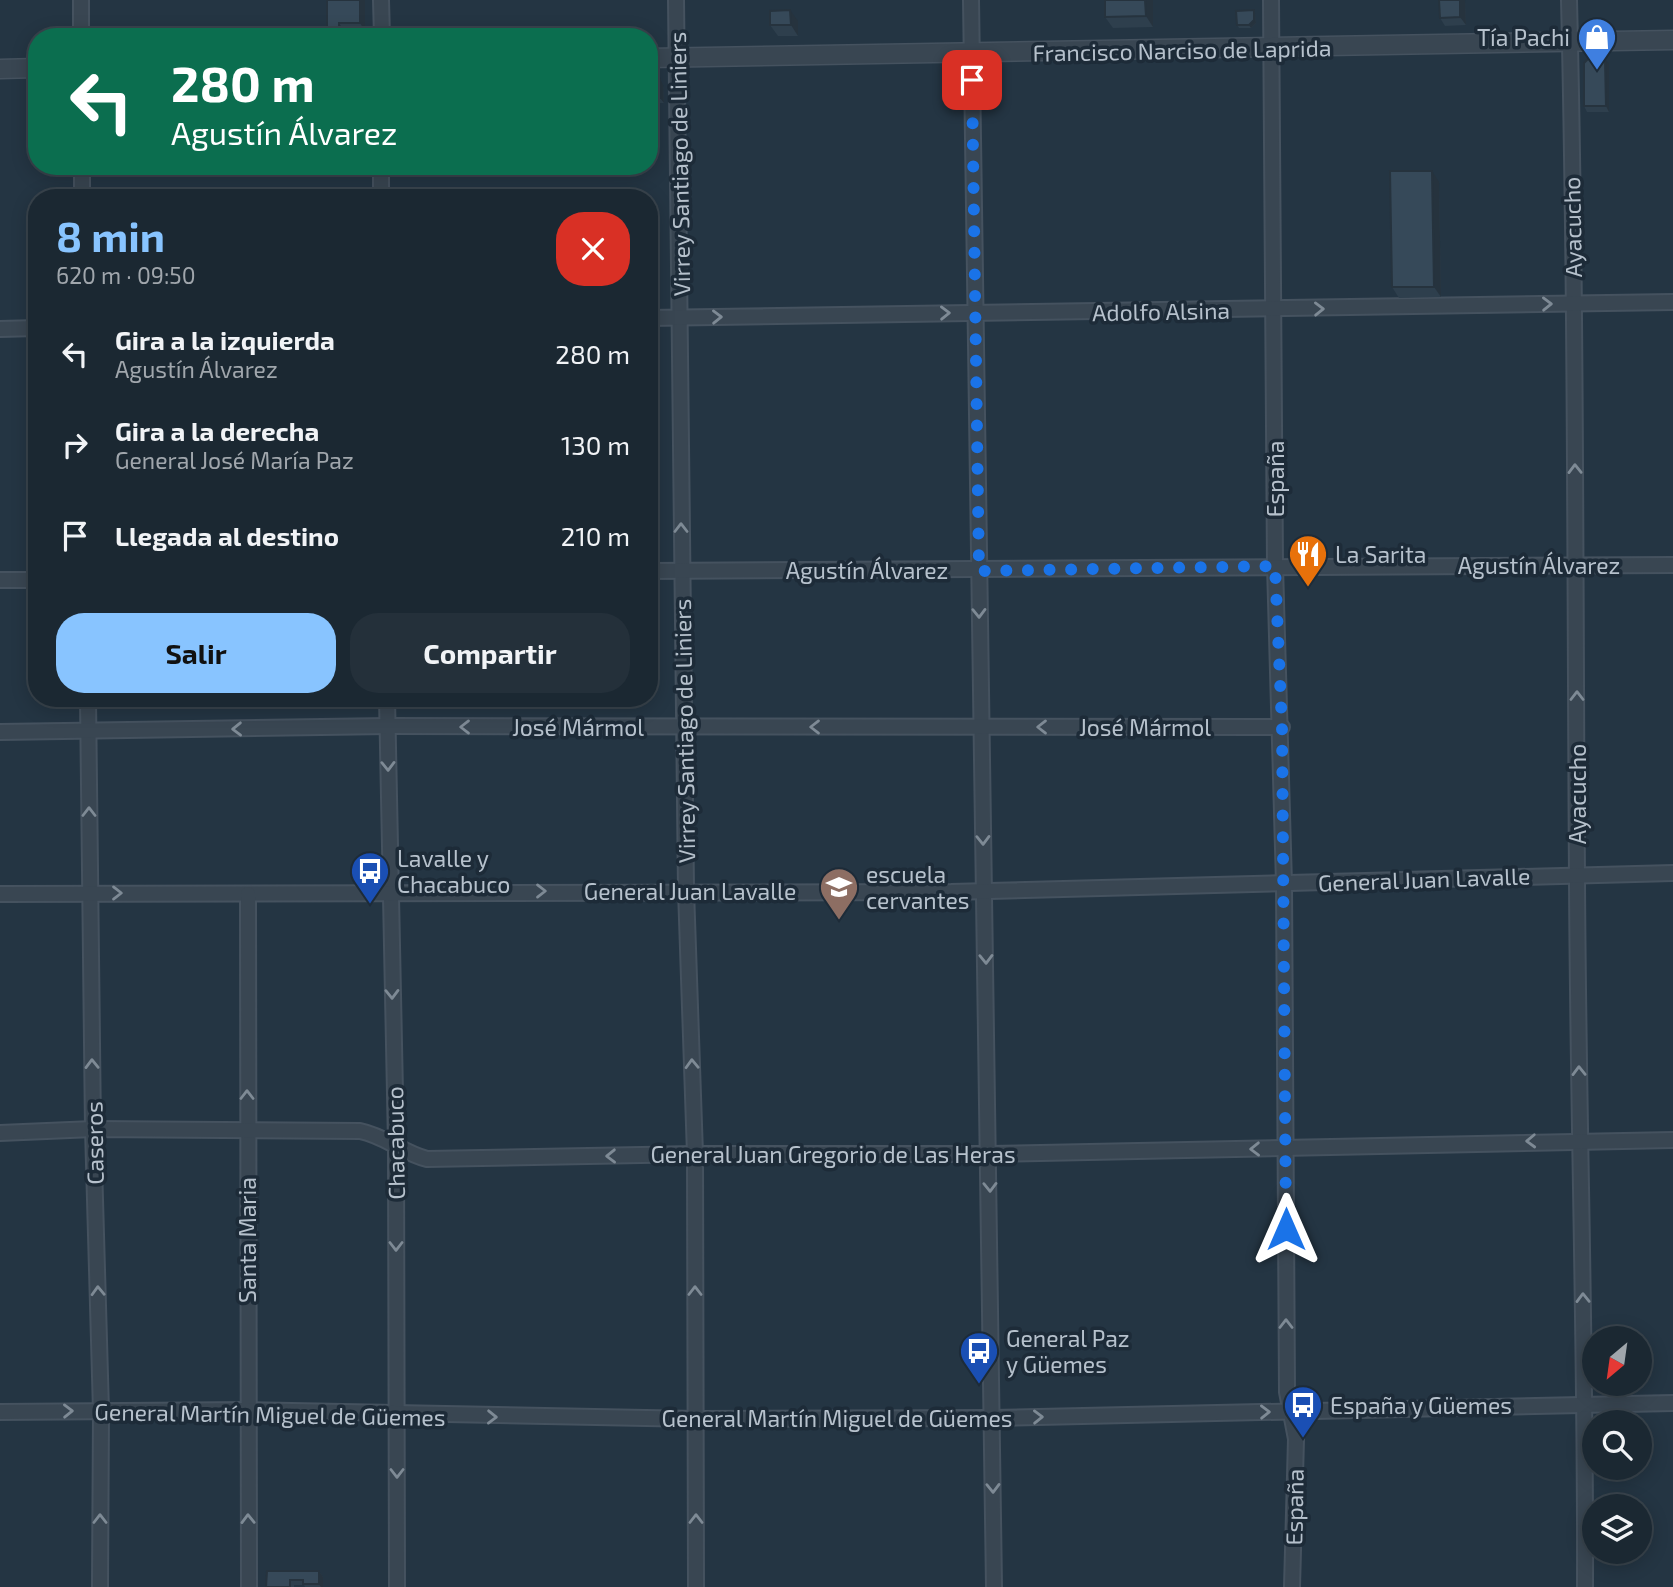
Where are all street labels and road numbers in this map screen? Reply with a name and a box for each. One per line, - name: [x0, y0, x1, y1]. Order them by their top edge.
- street label: Virrey Santiago de Liniers: [663, 32, 695, 296]
- street label: Francisco Narciso de Laprida: [1032, 33, 1332, 67]
- street label: Ayacucho: [1557, 176, 1587, 278]
- street label: Adolfo Alsina: [1092, 296, 1230, 326]
- street label: España: [1261, 441, 1289, 517]
- street label: Agustín Álvarez: [1458, 551, 1620, 579]
- street label: Agustín Álvarez: [786, 556, 948, 584]
- street label: Virrey Santiago de Liniers: [668, 599, 700, 863]
- street label: José Mármol: [512, 713, 644, 741]
- street label: José Mármol: [1079, 713, 1211, 741]
- street label: Ayacucho: [1563, 744, 1591, 844]
- street label: General Juan Lavalle: [1317, 861, 1531, 897]
- street label: General Juan Lavalle: [584, 877, 796, 905]
- street label: Chacabuco: [380, 1086, 410, 1200]
- street label: Caseros: [79, 1101, 109, 1185]
- street label: General Juan Gregorio de Las Heras: [650, 1140, 1016, 1168]
- street label: Santa Maria: [233, 1177, 261, 1303]
- street label: General Martín Miguel de Güemes: [94, 1397, 446, 1431]
- street label: General Martín Miguel de Güemes: [661, 1404, 1013, 1432]
- street label: España: [1279, 1468, 1309, 1546]

